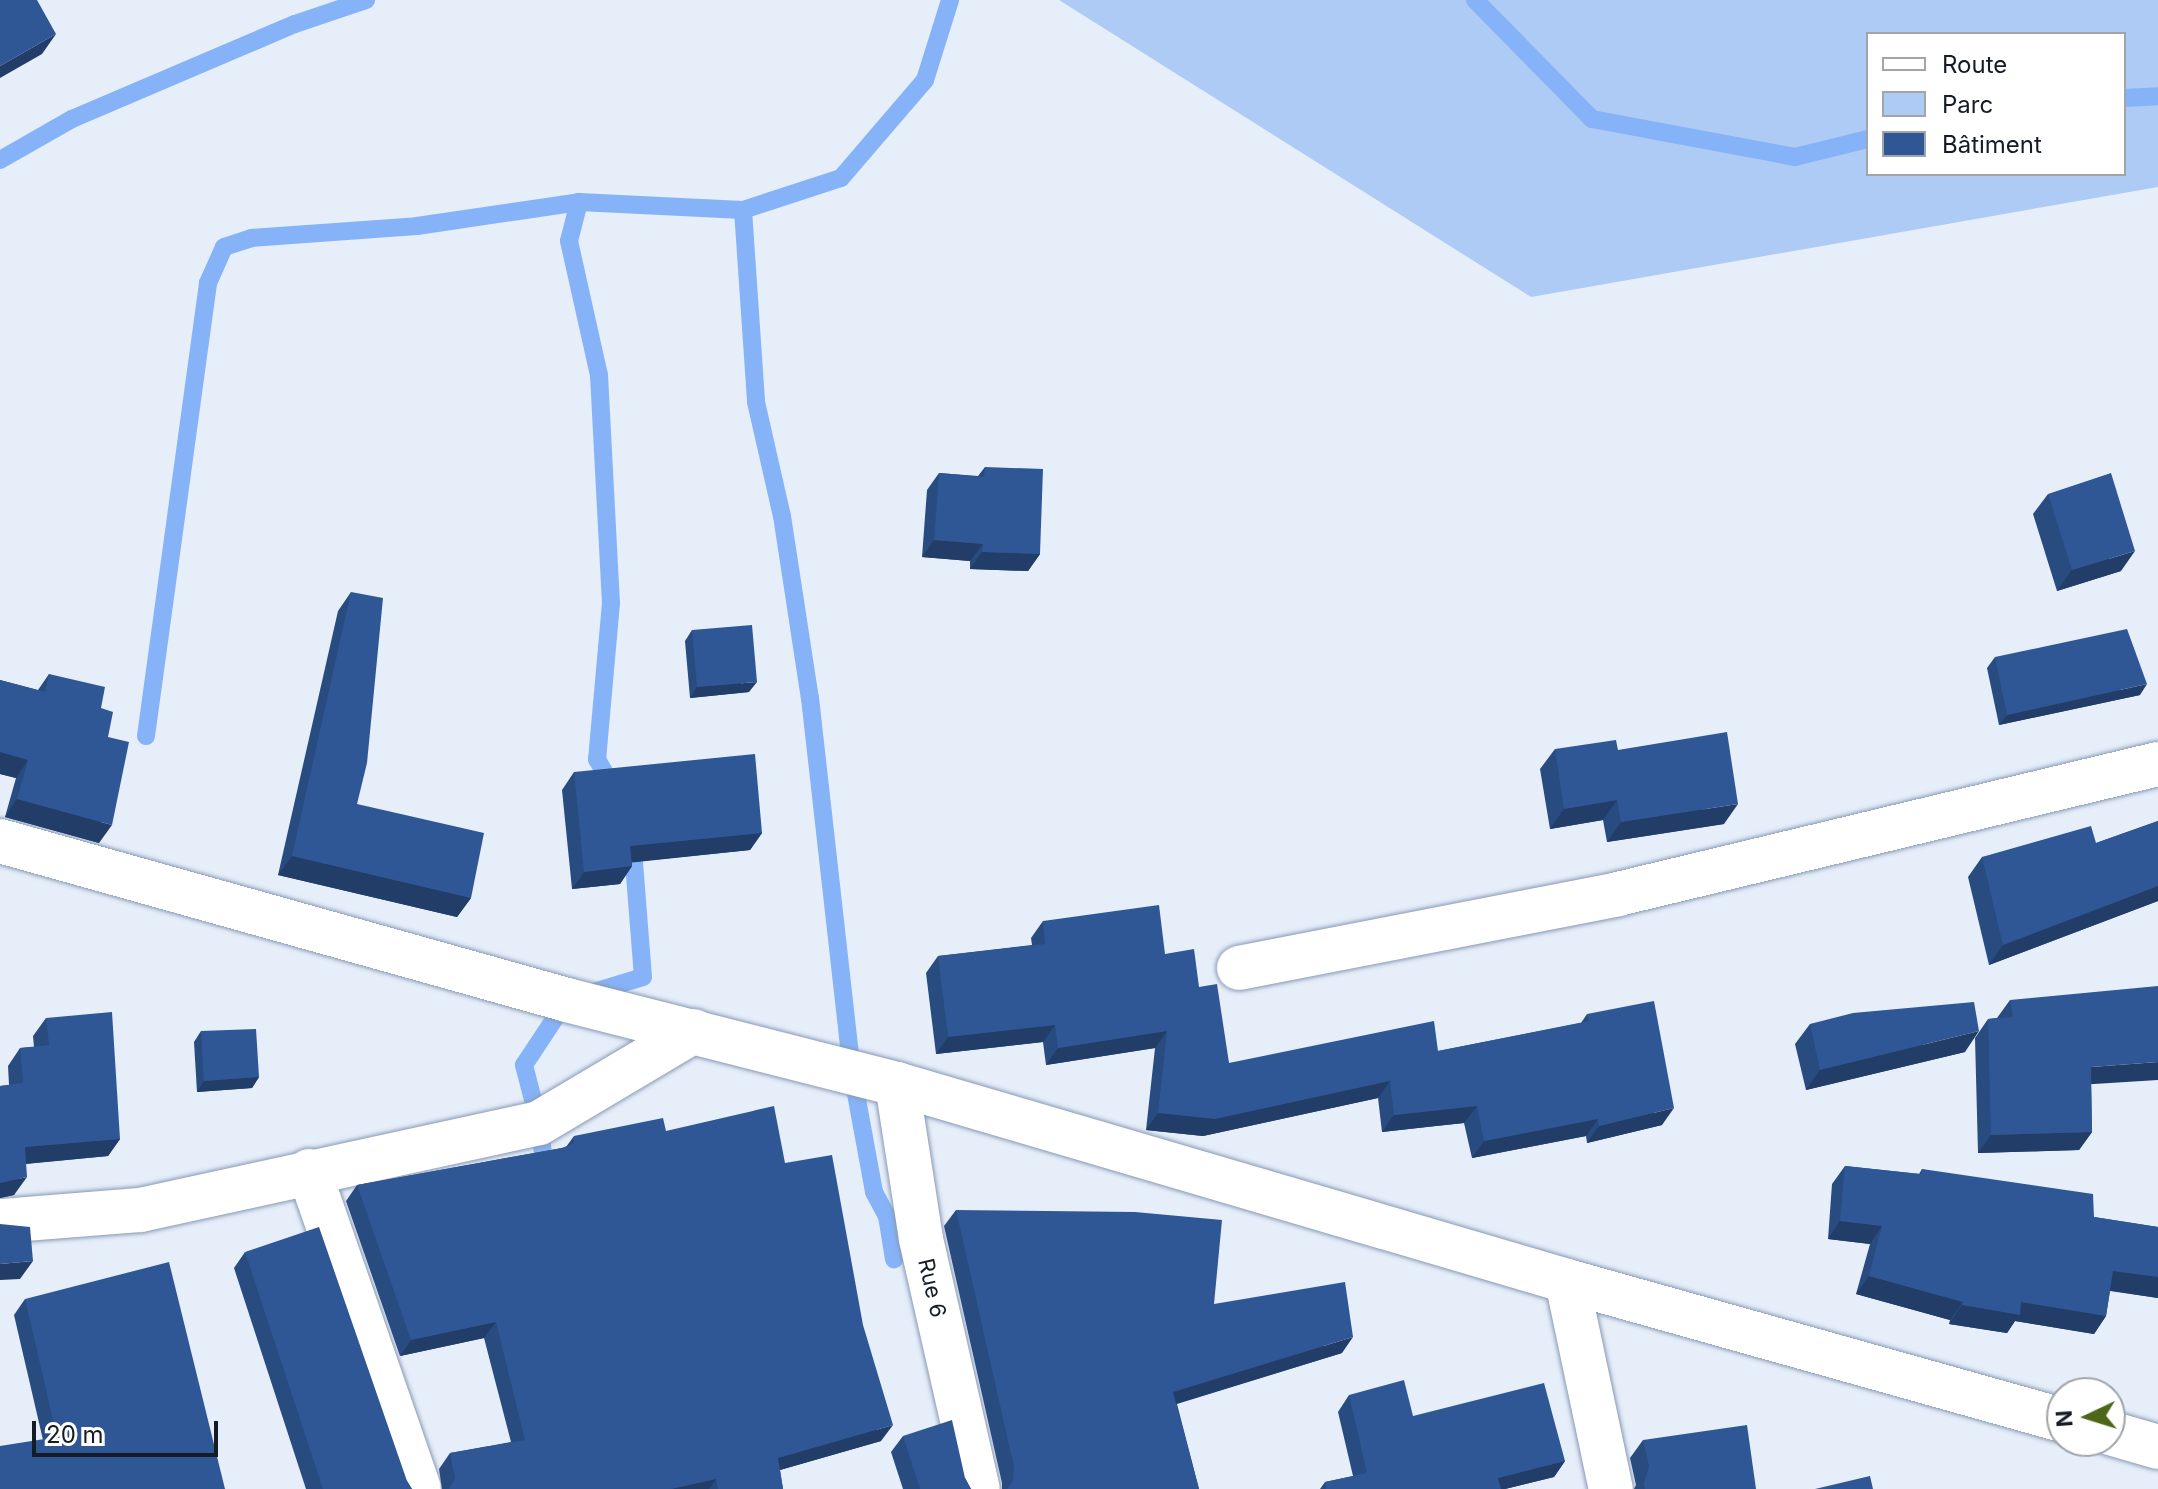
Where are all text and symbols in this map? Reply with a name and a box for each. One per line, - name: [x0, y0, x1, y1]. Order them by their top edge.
- legend: [1866, 32, 2126, 176]
- text: Route: [1942, 50, 2007, 79]
- text: Parc: [1942, 90, 1993, 119]
- text: Bâtiment: [1942, 130, 2042, 159]
- street label: Rue 6: [912, 1256, 952, 1320]
- north arrow: [2046, 1377, 2126, 1457]
- scale bar: [36, 1405, 222, 1455]
- text: N: [2051, 1409, 2078, 1428]
- text: 20 m: [46, 1420, 104, 1449]

